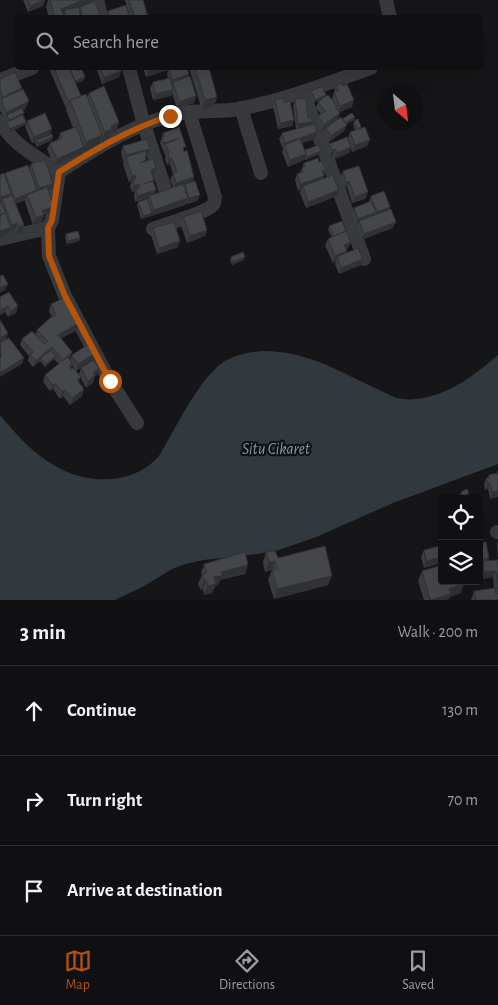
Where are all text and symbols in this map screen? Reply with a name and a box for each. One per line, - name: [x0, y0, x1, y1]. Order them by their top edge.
- search box: [15, 15, 483, 70]
- icon: search: [33, 29, 61, 57]
- text: Search here: [73, 33, 159, 52]
- north arrow: [378, 85, 423, 130]
- route end: [159, 105, 182, 128]
- route start: [99, 370, 122, 393]
- water label: Situ Cikaret: [242, 441, 311, 457]
- map controls: [438, 495, 483, 585]
- button: locate: [438, 495, 483, 540]
- button: layers: [438, 540, 483, 585]
- text: 3 min: [20, 622, 66, 643]
- text: Walk · 200 m: [397, 624, 478, 640]
- icon: ahead: [20, 697, 48, 725]
- text: Continue: [67, 701, 136, 720]
- text: 130 m: [442, 702, 478, 718]
- icon: right: [20, 787, 48, 815]
- text: Turn right: [67, 791, 142, 810]
- text: 70 m: [447, 792, 478, 808]
- icon: arrive: [20, 877, 48, 905]
- text: Arrive at destination: [67, 881, 223, 900]
- tab: Map: [64, 947, 92, 994]
- tab: Directions: [219, 947, 275, 994]
- tab: Saved: [402, 947, 434, 994]

